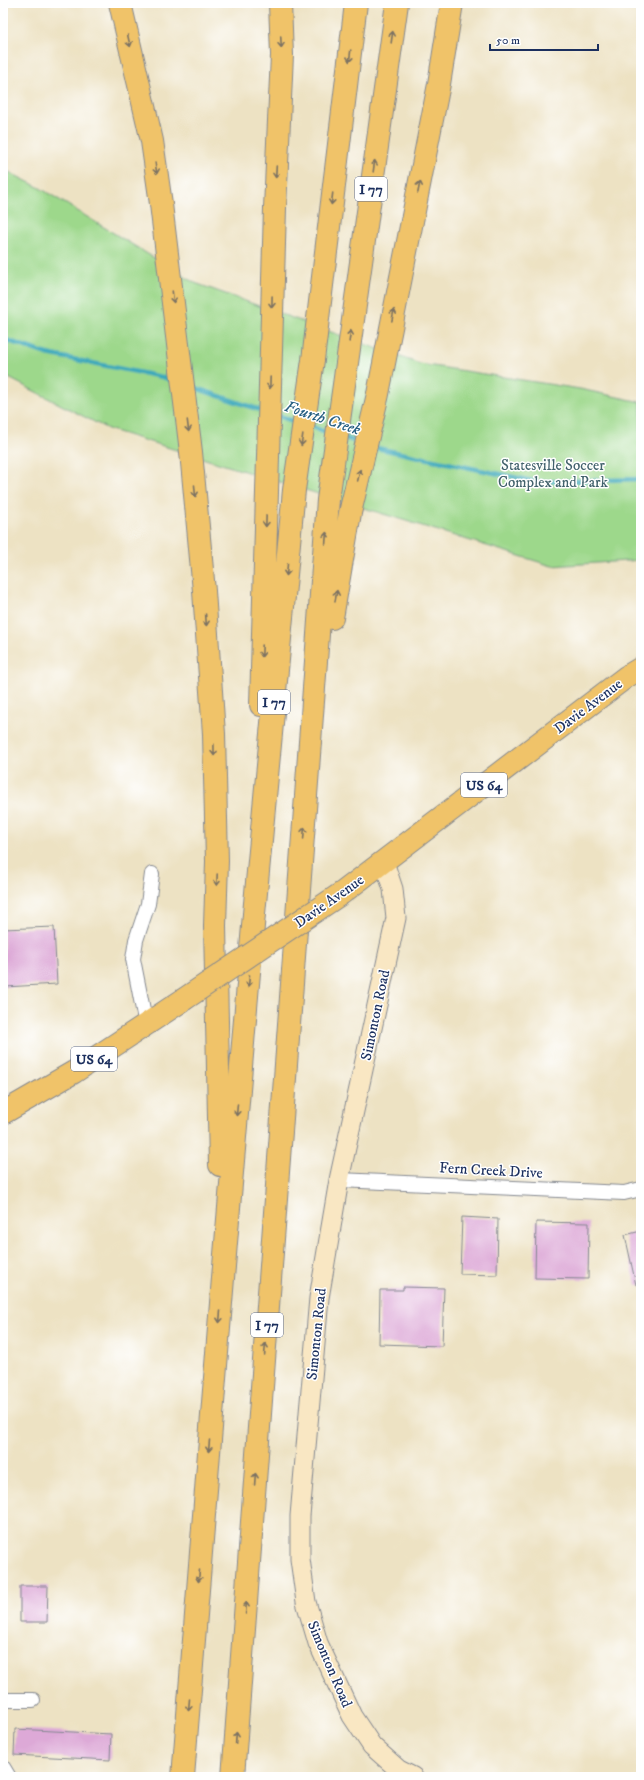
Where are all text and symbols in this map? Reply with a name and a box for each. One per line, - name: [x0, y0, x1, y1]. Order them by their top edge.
- scale bar: [490, 26, 598, 52]
- one-way arrow: [388, 31, 396, 44]
- text: 50 m: [496, 33, 520, 48]
- one-way arrow: [126, 34, 133, 47]
- one-way arrow: [278, 35, 285, 48]
- one-way arrow: [346, 49, 353, 62]
- one-way arrow: [370, 160, 378, 173]
- one-way arrow: [152, 161, 160, 174]
- one-way arrow: [273, 165, 280, 178]
- road number: I 77: [355, 177, 387, 201]
- one-way arrow: [415, 181, 423, 194]
- one-way arrow: [329, 192, 336, 205]
- one-way arrow: [169, 290, 177, 303]
- one-way arrow: [268, 295, 276, 308]
- one-way arrow: [390, 309, 398, 322]
- one-way arrow: [346, 330, 354, 343]
- one-way arrow: [266, 376, 274, 389]
- water label: Fourth Creek: [282, 396, 363, 440]
- one-way arrow: [185, 419, 192, 432]
- one-way arrow: [297, 433, 305, 446]
- park label: Statesville Soccer Complex and Park: [498, 456, 609, 492]
- one-way arrow: [356, 469, 363, 482]
- one-way arrow: [191, 484, 199, 497]
- one-way arrow: [262, 514, 270, 527]
- one-way arrow: [322, 532, 329, 545]
- one-way arrow: [283, 564, 290, 577]
- one-way arrow: [332, 589, 340, 602]
- one-way arrow: [203, 613, 210, 626]
- one-way arrow: [258, 644, 266, 657]
- street label: Davie Avenue: [550, 675, 626, 738]
- road number: I 77: [258, 690, 290, 714]
- one-way arrow: [211, 743, 218, 756]
- road number: US 64: [461, 773, 507, 797]
- one-way arrow: [301, 827, 308, 840]
- street label: Davie Avenue: [291, 870, 368, 932]
- one-way arrow: [213, 873, 220, 886]
- street label: Simonton Road: [357, 968, 394, 1062]
- one-way arrow: [245, 974, 252, 987]
- road number: US 64: [71, 1047, 117, 1071]
- one-way arrow: [234, 1104, 241, 1117]
- street label: Fern Creek Drive: [439, 1158, 543, 1183]
- street label: Simonton Road: [302, 1287, 331, 1381]
- one-way arrow: [216, 1310, 223, 1323]
- road number: I 77: [251, 1313, 283, 1337]
- one-way arrow: [262, 1343, 269, 1356]
- one-way arrow: [206, 1439, 213, 1452]
- one-way arrow: [252, 1473, 259, 1486]
- one-way arrow: [195, 1569, 202, 1582]
- one-way arrow: [242, 1602, 249, 1615]
- street label: Simonton Road: [303, 1618, 356, 1711]
- one-way arrow: [185, 1698, 192, 1711]
- one-way arrow: [232, 1732, 239, 1745]

